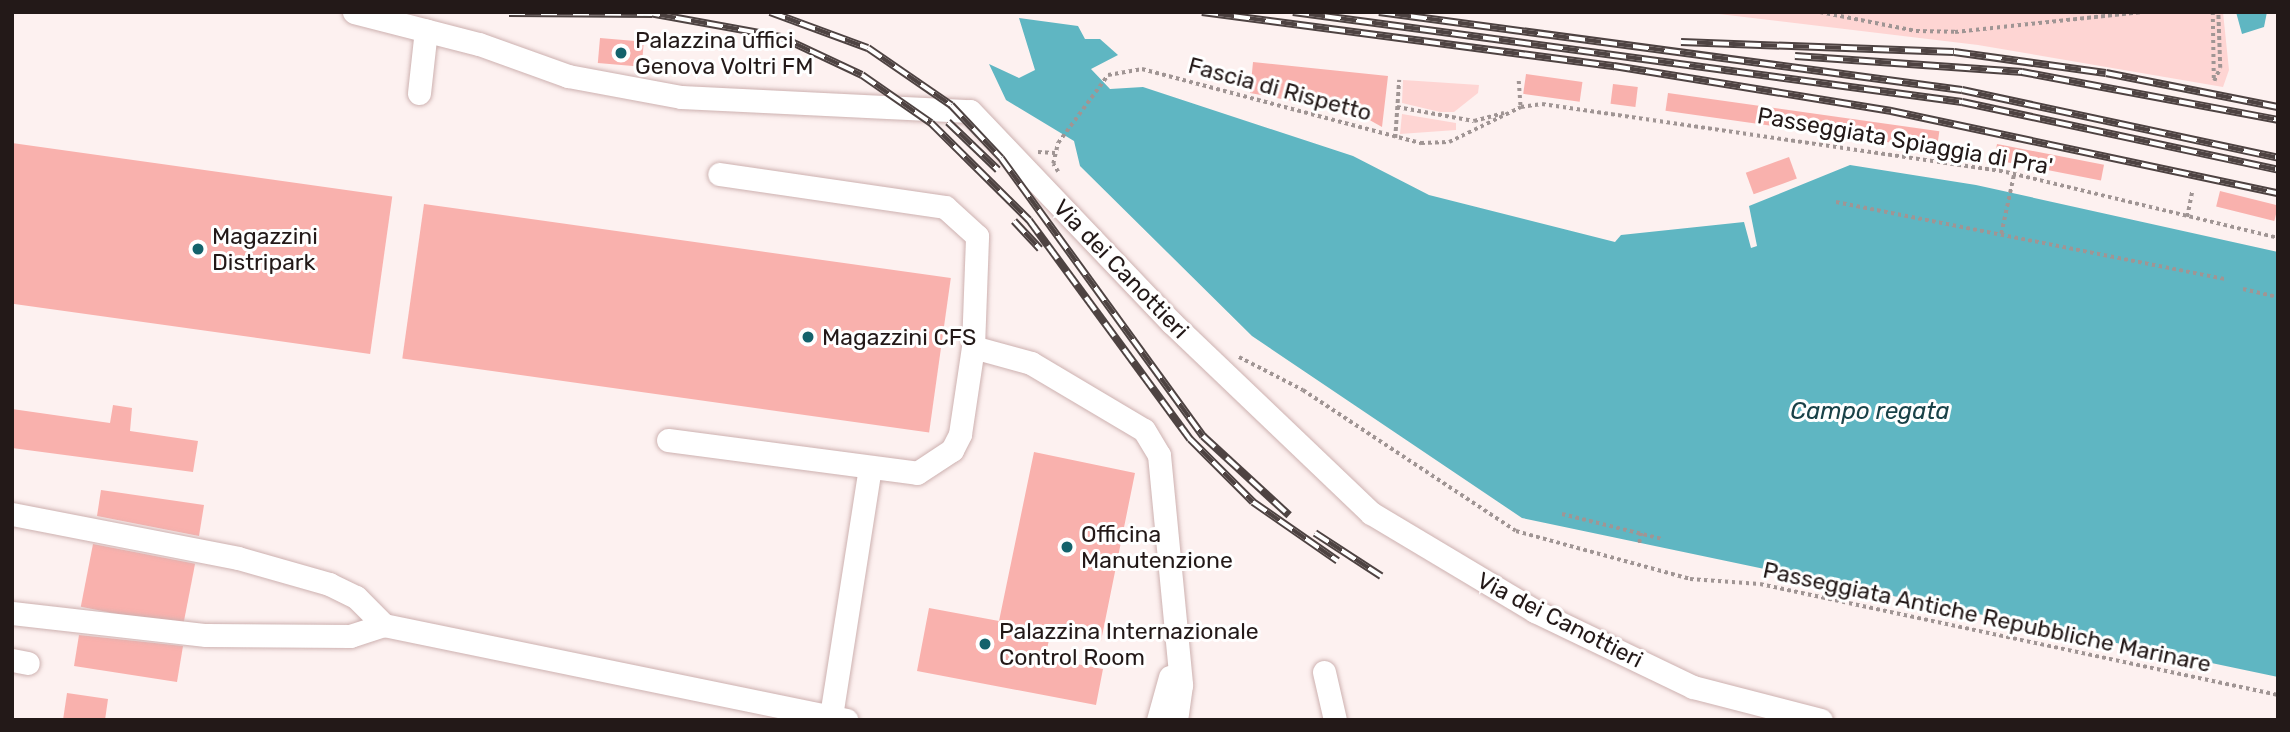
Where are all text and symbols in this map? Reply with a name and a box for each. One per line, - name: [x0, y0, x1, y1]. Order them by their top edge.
- place label: Palazzina uffici Genova Voltri FM: [635, 26, 814, 80]
- marker: Palazzina uffici Genova Voltri FM: [613, 45, 629, 61]
- street label: Fascia di Rispetto: [1185, 51, 1375, 127]
- street label: Passeggiata Spiaggia di Pra': [1755, 101, 2055, 181]
- street label: Via dei Canottieri: [1048, 194, 1194, 344]
- place label: Magazzini Distripark: [212, 222, 318, 276]
- marker: Magazzini Distripark: [190, 241, 206, 257]
- place label: Magazzini CFS: [822, 323, 976, 351]
- marker: Magazzini CFS: [800, 329, 816, 345]
- water label: Campo regata: [1790, 398, 1950, 426]
- place label: Officina Manutenzione: [1081, 520, 1233, 574]
- marker: Officina Manutenzione: [1059, 539, 1075, 555]
- street label: Passeggiata Antiche Repubbliche Marinare: [1760, 556, 2214, 678]
- street label: Via dei Canottieri: [1472, 566, 1648, 674]
- place label: Palazzina Internazionale Control Room: [999, 617, 1259, 671]
- marker: Palazzina Internazionale Control Room: [977, 636, 993, 652]

